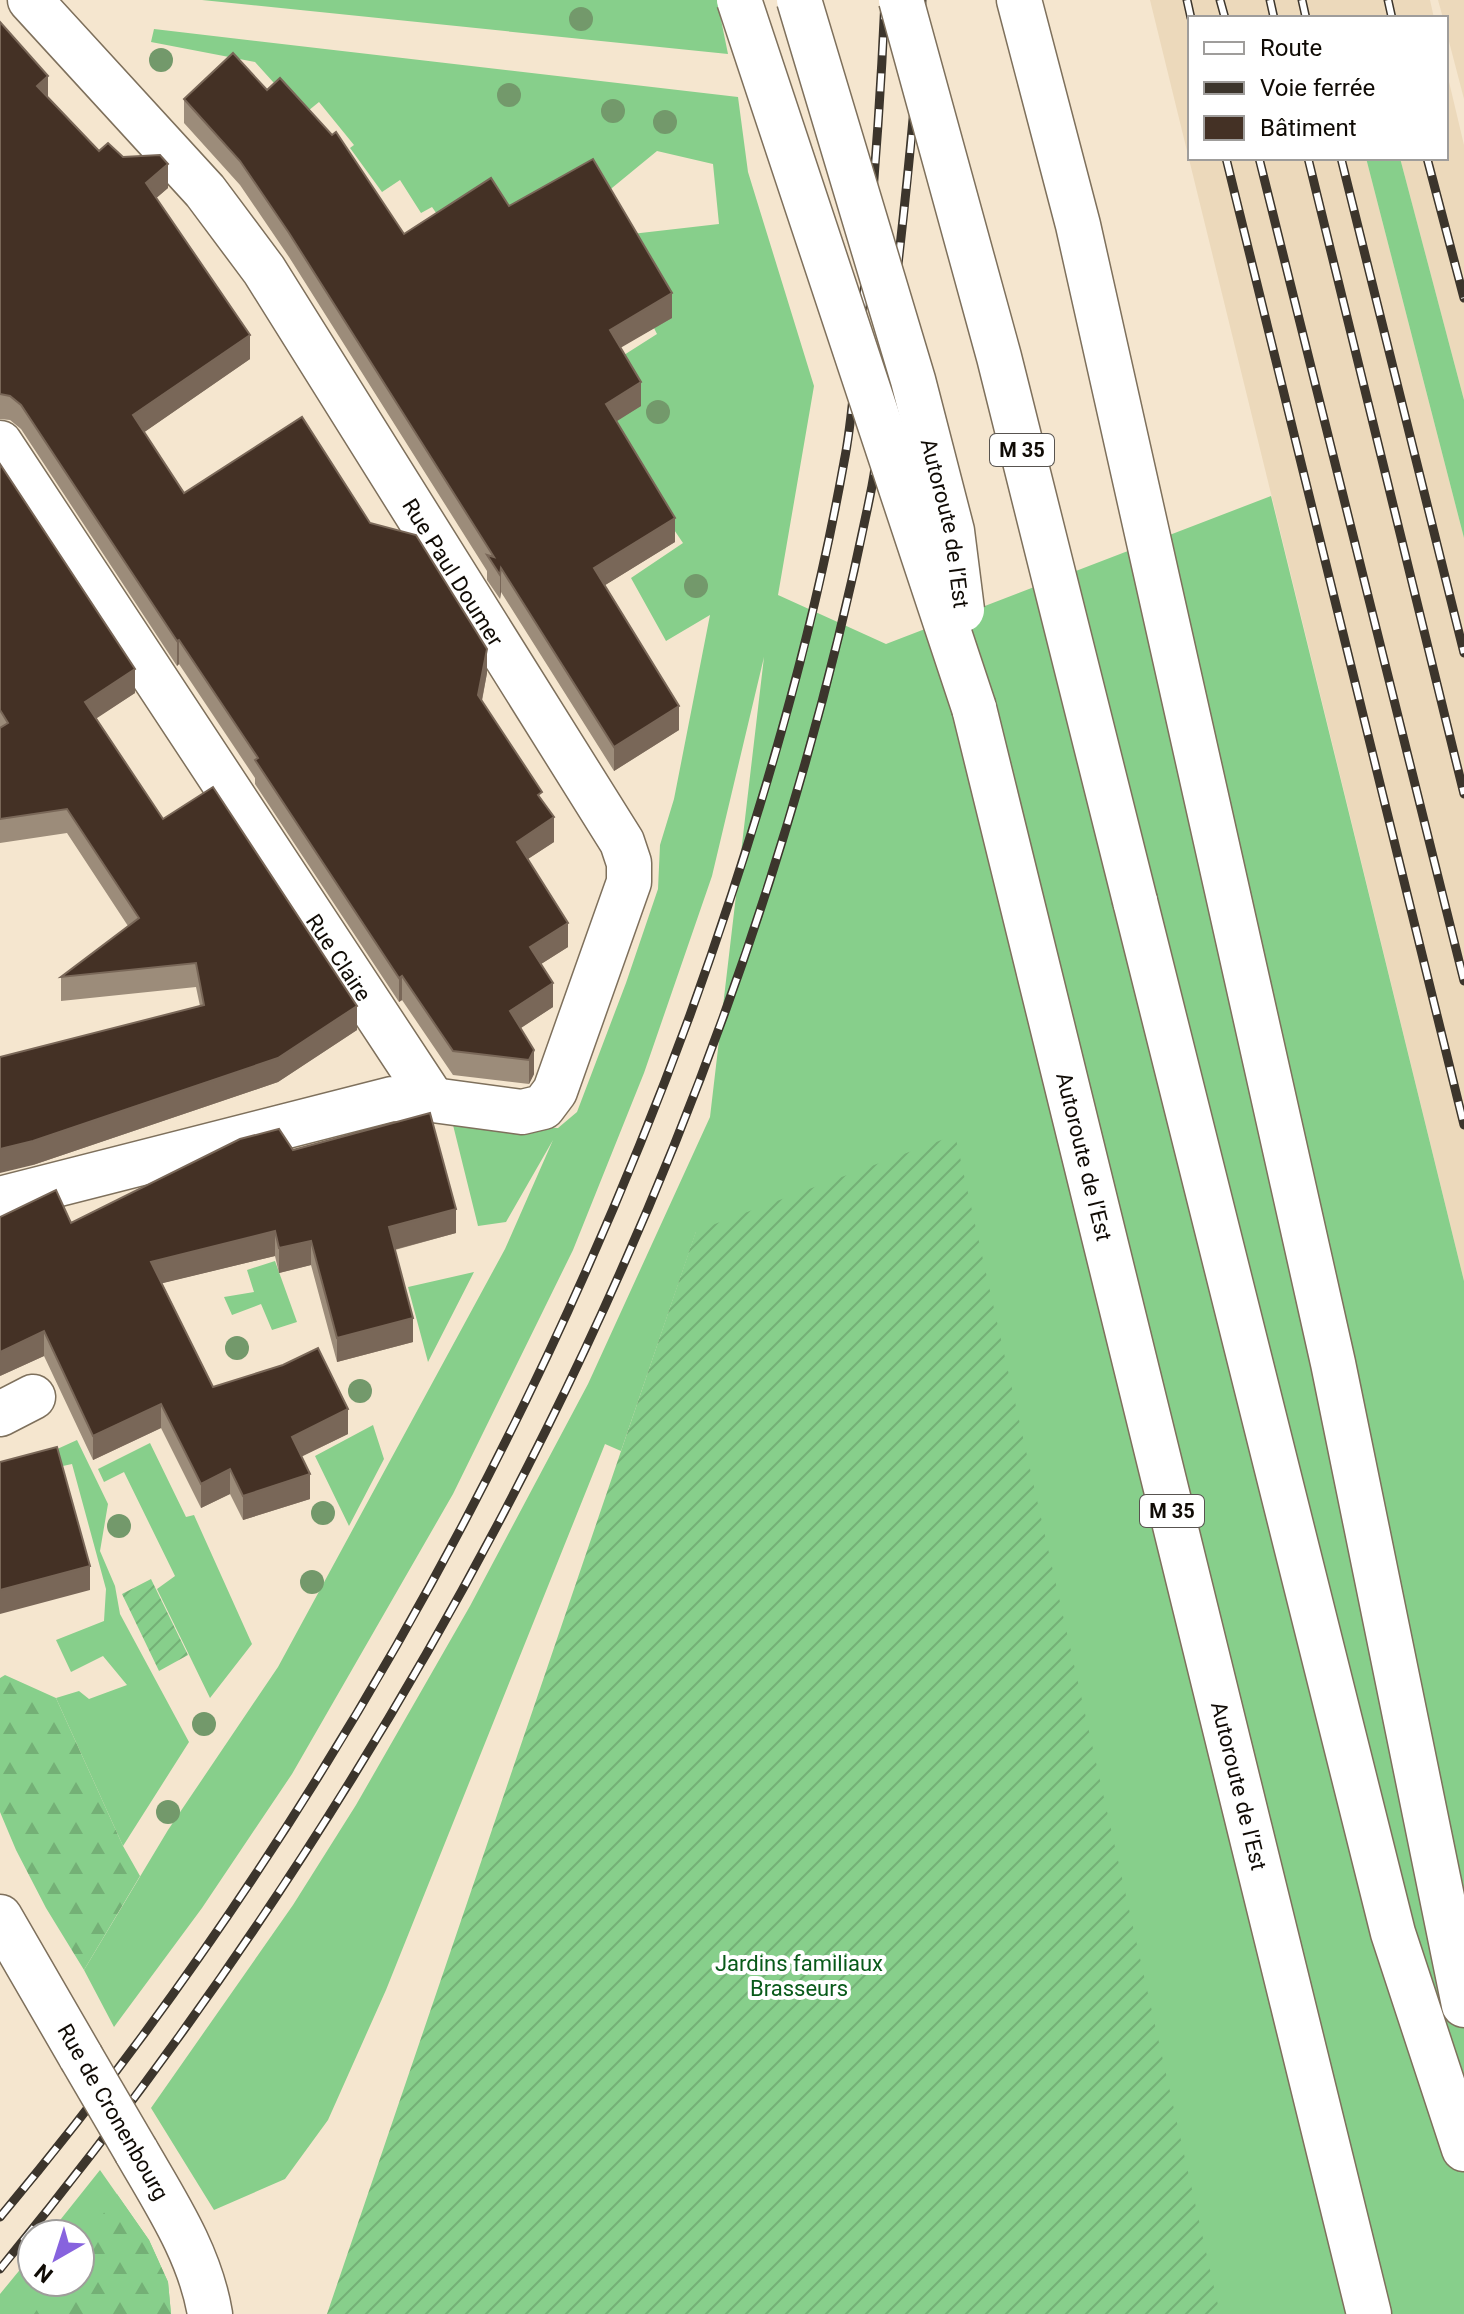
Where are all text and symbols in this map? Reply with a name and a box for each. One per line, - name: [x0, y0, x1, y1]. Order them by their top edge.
- legend: [1188, 16, 1448, 160]
- text: Route: [1260, 34, 1322, 62]
- text: Voie ferrée: [1260, 74, 1375, 102]
- text: Bâtiment: [1260, 114, 1357, 142]
- road number: M 35: [990, 434, 1054, 466]
- street label: Autoroute de l’Est: [916, 436, 974, 610]
- street label: Rue Paul Doumer: [398, 494, 509, 651]
- street label: Rue Claire: [301, 909, 377, 1005]
- street label: Autoroute de l’Est: [1052, 1070, 1117, 1243]
- road number: M 35: [1140, 1495, 1204, 1527]
- street label: Autoroute de l’Est: [1206, 1699, 1272, 1873]
- park label: Jardins familiaux Brasseurs: [715, 1951, 883, 2001]
- street label: Rue de Cronenbourg: [52, 2020, 174, 2204]
- north arrow: [16, 2218, 96, 2298]
- text: N: [30, 2259, 58, 2288]

